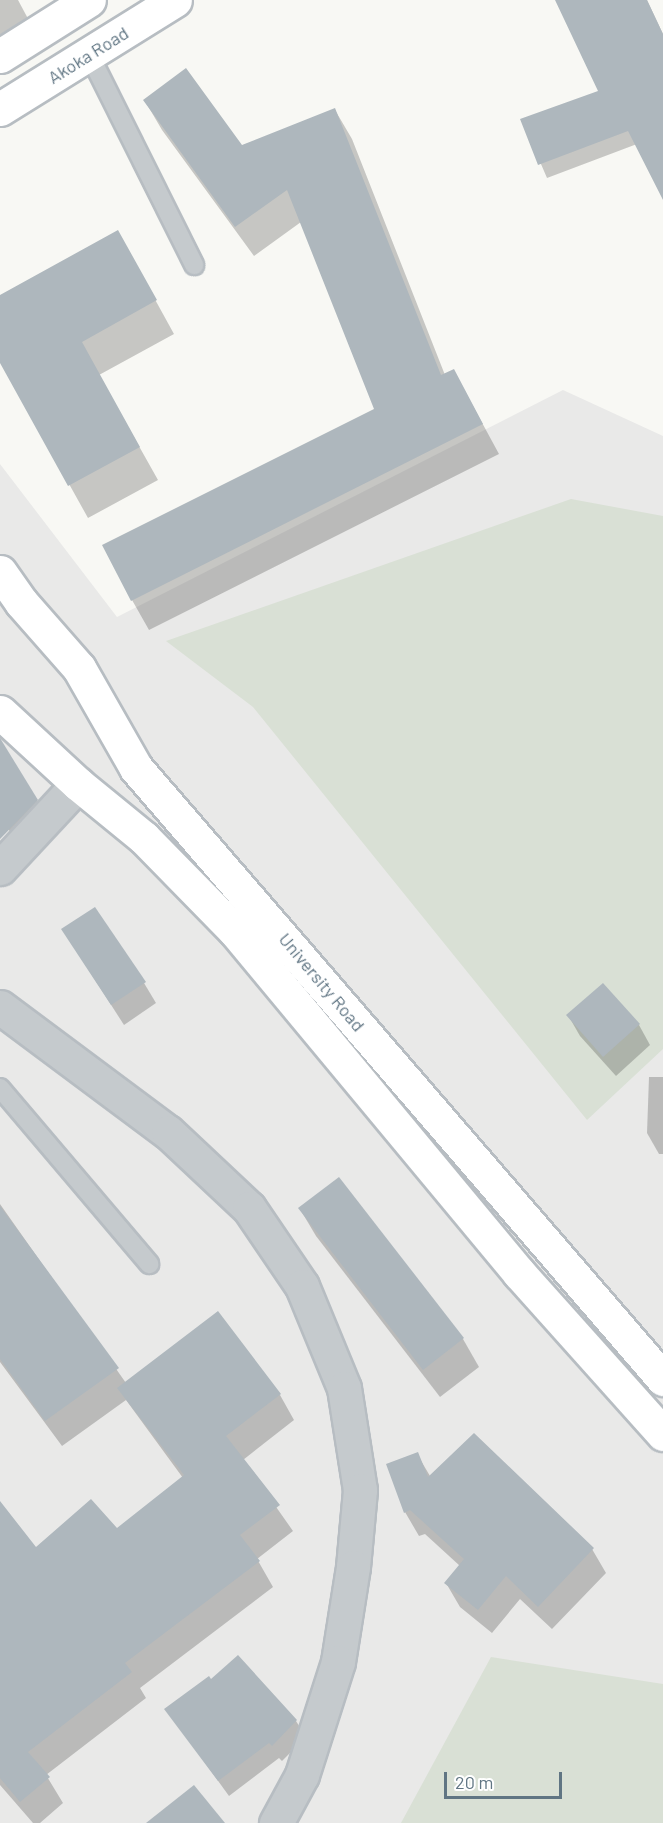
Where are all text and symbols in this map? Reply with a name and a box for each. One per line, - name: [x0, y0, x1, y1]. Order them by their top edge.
- street label: Akoka Road: [44, 22, 132, 88]
- street label: University Road: [275, 928, 369, 1036]
- scale bar: [447, 1760, 566, 1798]
- text: 20 m: [455, 1771, 493, 1793]

